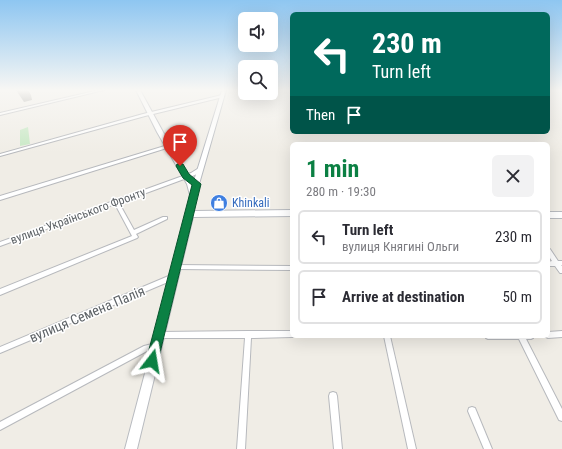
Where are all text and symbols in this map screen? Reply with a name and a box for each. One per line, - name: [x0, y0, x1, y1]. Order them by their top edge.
- map controls: [238, 12, 278, 100]
- button: sound: [238, 12, 278, 52]
- text: 230 m: [372, 27, 442, 60]
- icon: left: [306, 28, 358, 80]
- button: search: [238, 60, 278, 100]
- text: Turn left: [372, 61, 431, 82]
- icon: arrive: [343, 104, 365, 126]
- text: Then: [306, 106, 335, 124]
- pin: [163, 125, 197, 166]
- icon: arrive: [169, 131, 191, 153]
- text: 1 min: [306, 155, 359, 183]
- button: close: [492, 155, 534, 197]
- text: 280 m · 19:30: [306, 184, 376, 199]
- street label: вулиця Українського Фронту: [9, 185, 147, 247]
- shop icon: Khinkali: [209, 193, 229, 213]
- place label: Khinkali: [232, 196, 270, 210]
- text: Turn left: [342, 221, 393, 239]
- icon: left: [308, 226, 330, 248]
- text: 230 m: [495, 228, 532, 246]
- text: вулиця Княгині Ольги: [342, 239, 459, 254]
- street label: вулиця Семена Палія: [27, 282, 147, 346]
- icon: arrive: [308, 286, 330, 308]
- text: Arrive at destination: [342, 288, 465, 306]
- text: 50 m: [502, 288, 532, 306]
- position arrow: [131, 340, 173, 382]

